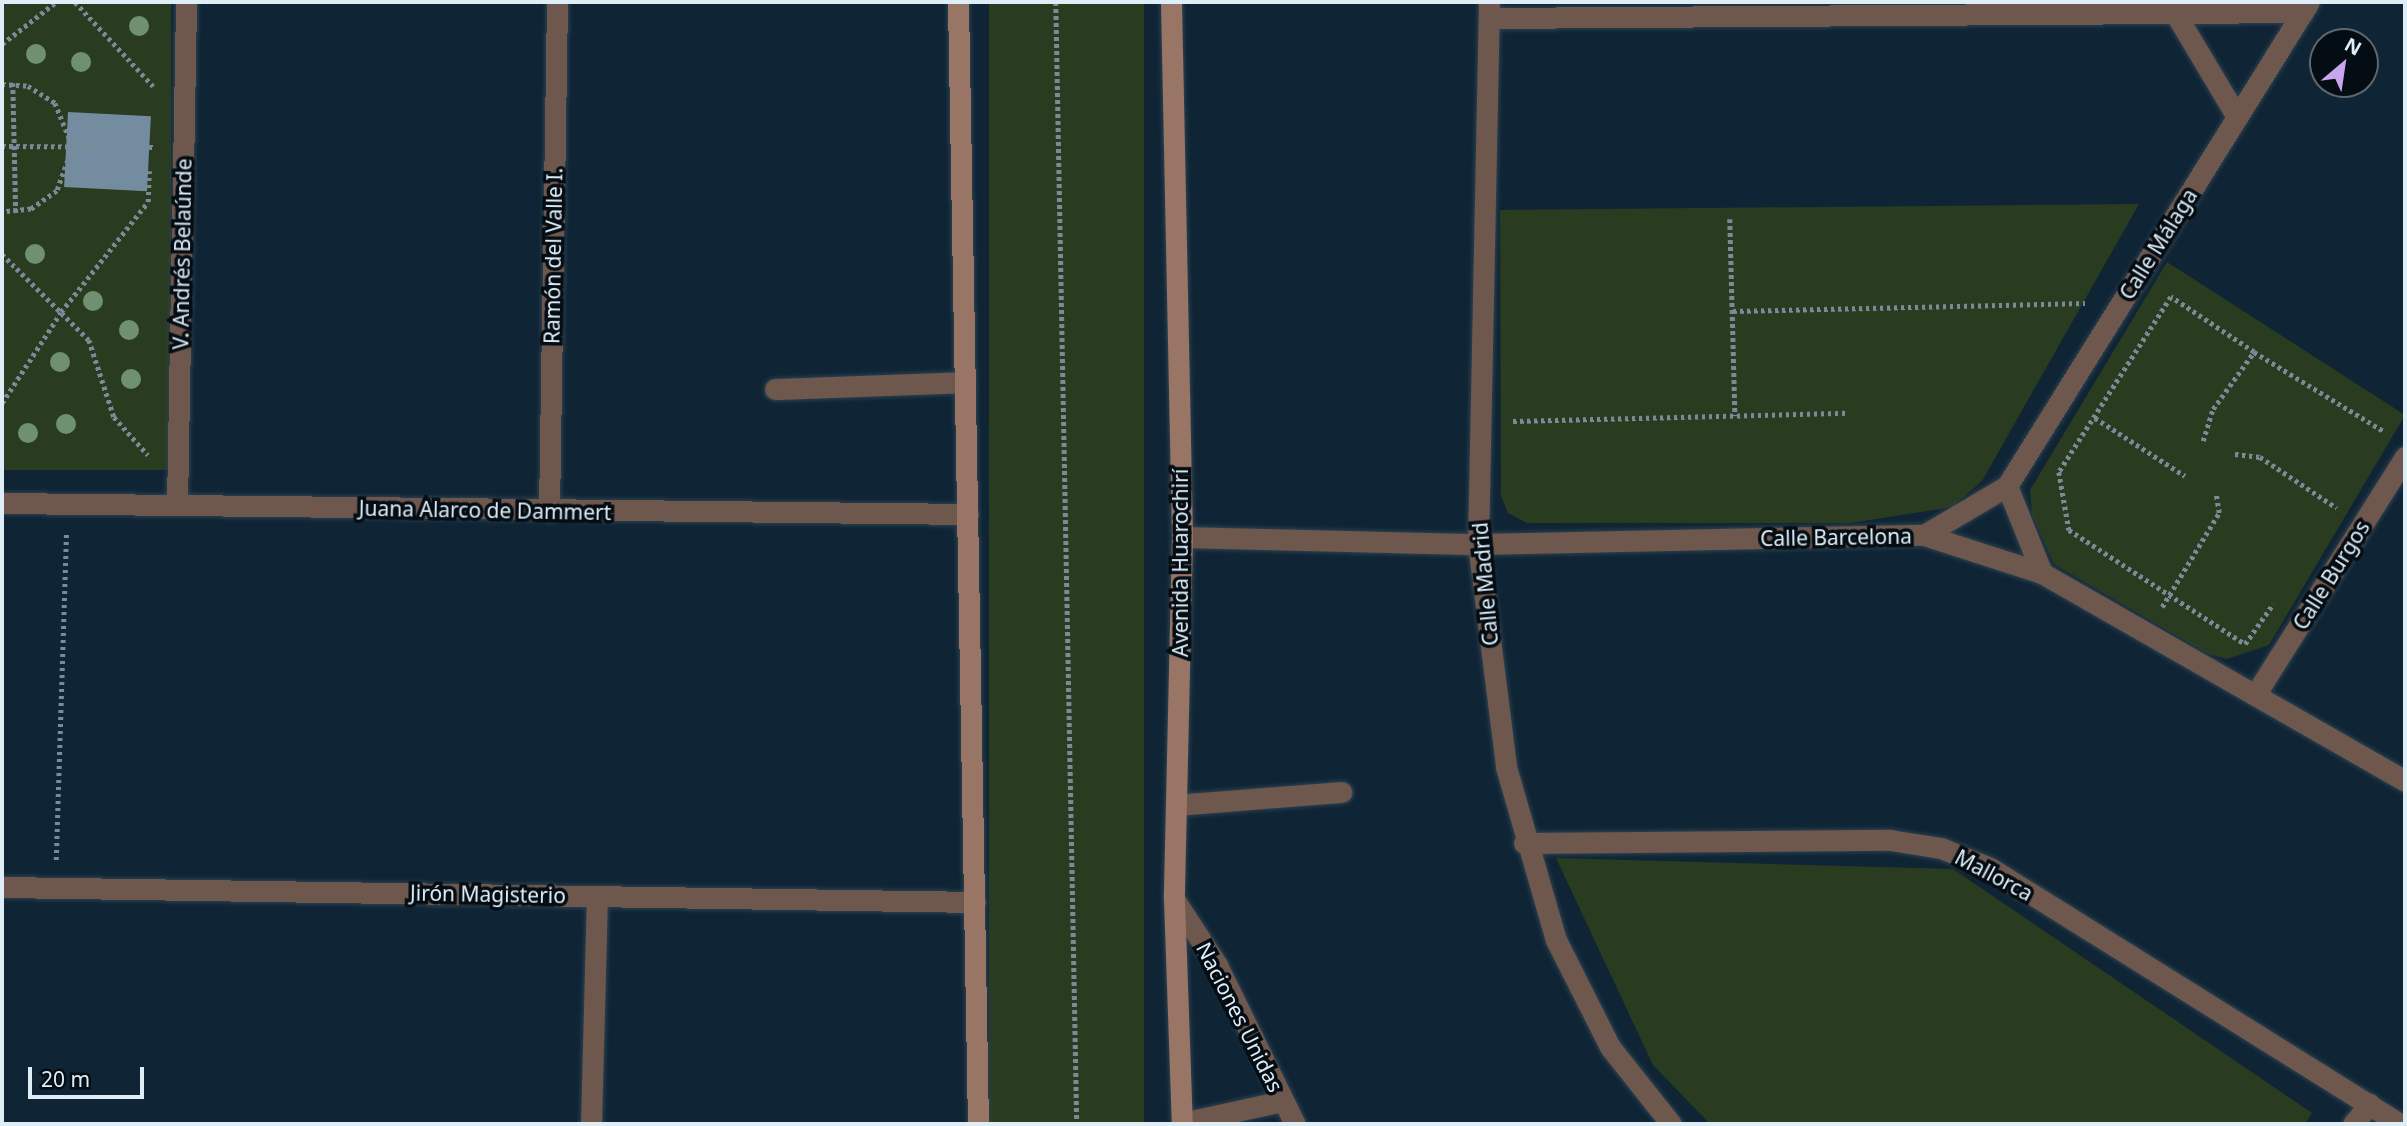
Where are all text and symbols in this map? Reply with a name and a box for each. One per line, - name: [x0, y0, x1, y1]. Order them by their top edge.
- north arrow: [2309, 28, 2379, 98]
- text: N: [2340, 31, 2366, 61]
- street label: V. Andrés Belaúnde: [168, 158, 196, 350]
- street label: Ramón del Valle I.: [539, 168, 567, 344]
- street label: Calle Málaga: [2114, 184, 2202, 304]
- street label: Avenida Huarochirí: [1167, 469, 1193, 657]
- street label: Juana Alarco de Dammert: [359, 495, 611, 525]
- street label: Calle Burgos: [2287, 516, 2375, 634]
- street label: Calle Madrid: [1467, 521, 1503, 647]
- street label: Calle Barcelona: [1760, 523, 1912, 551]
- street label: Mallorca: [1951, 844, 2037, 906]
- street label: Jirón Magisterio: [410, 880, 566, 908]
- street label: Naciones Unidas: [1191, 938, 1289, 1096]
- scale bar: [32, 1052, 147, 1096]
- text: 20 m: [41, 1065, 90, 1093]

